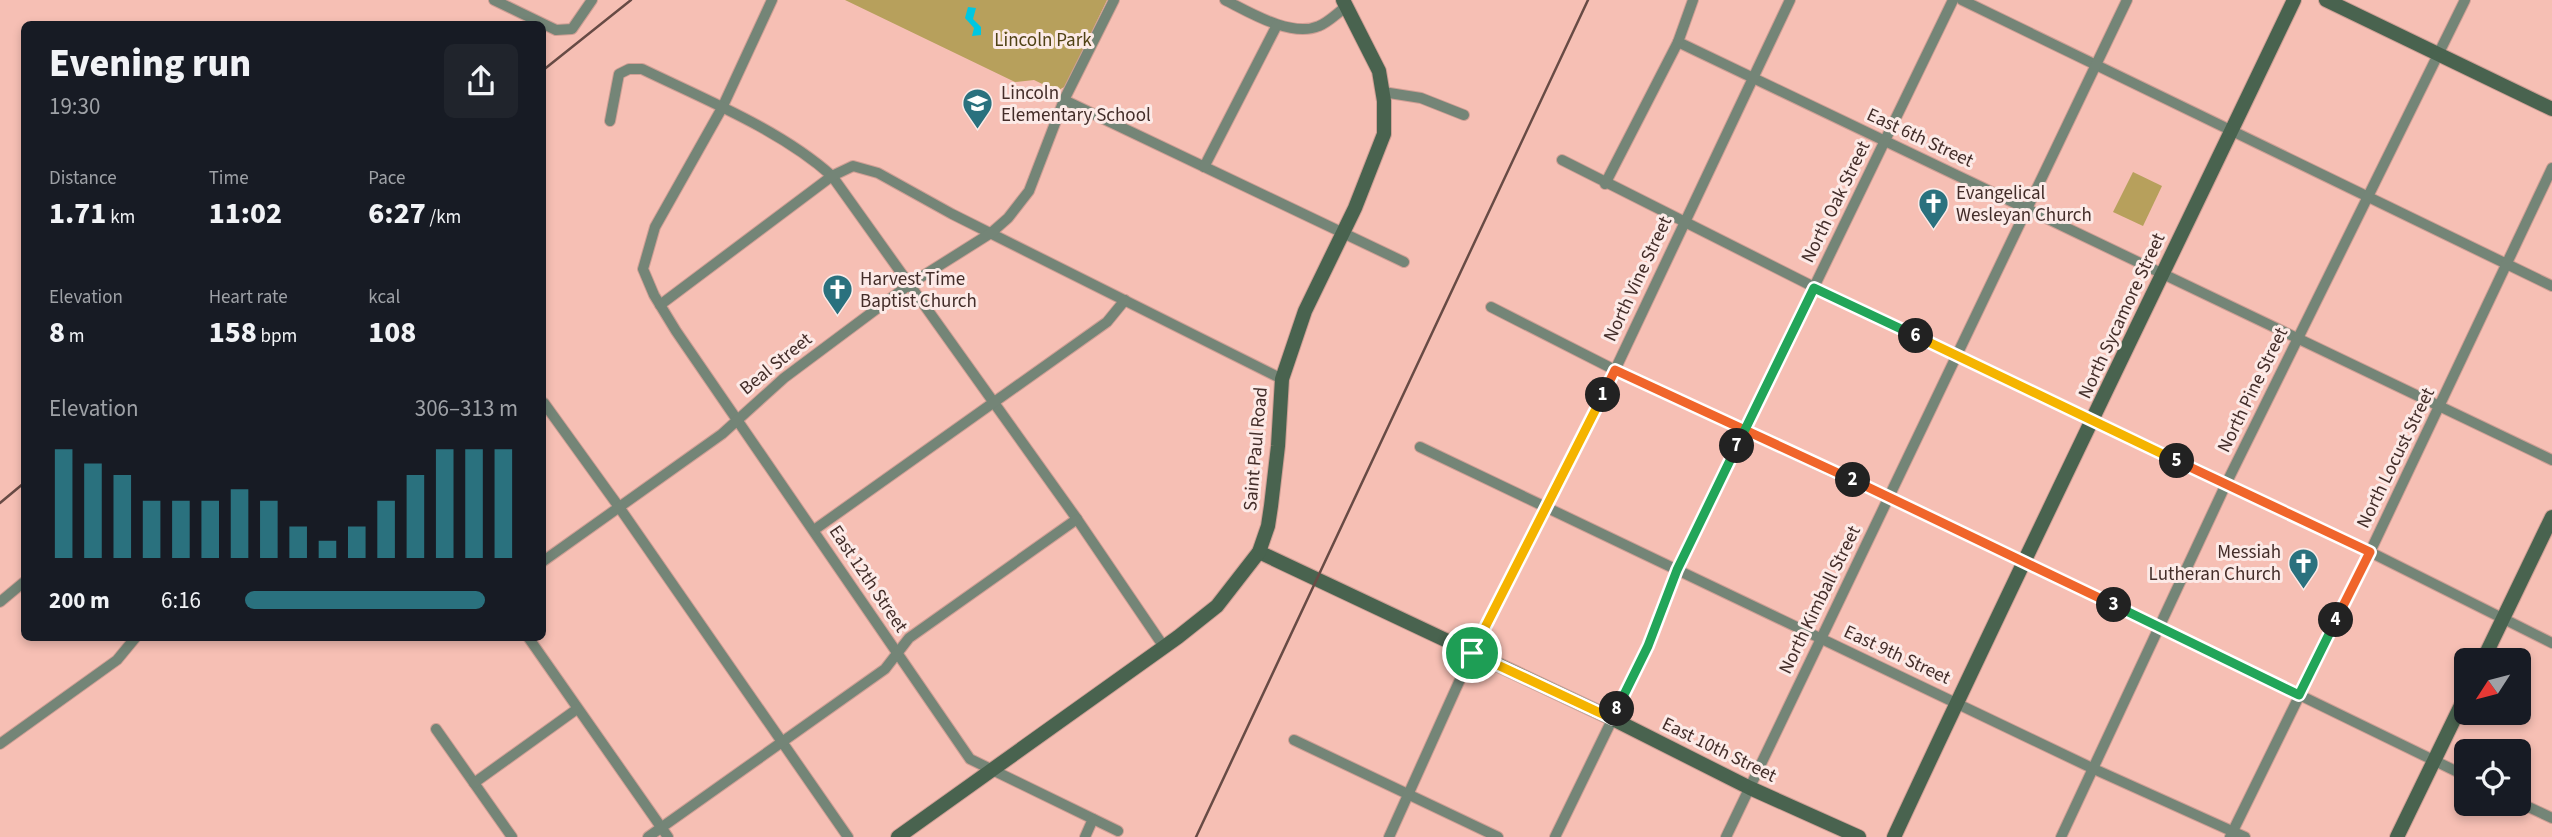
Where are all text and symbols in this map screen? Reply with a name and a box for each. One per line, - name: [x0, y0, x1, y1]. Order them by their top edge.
- park label: Lincoln Park: [994, 27, 1092, 54]
- text: Evening run: [49, 37, 251, 91]
- button: share: [444, 44, 518, 118]
- place label: Lincoln Elementary School: [1001, 80, 1151, 129]
- school or university icon: Lincoln Elementary School: [961, 87, 995, 131]
- text: 19:30: [49, 90, 100, 123]
- street label: East 6th Street: [1862, 101, 1978, 175]
- street label: North Oak Street: [1795, 136, 1877, 268]
- text: Distance: [49, 165, 117, 192]
- text: Time: [209, 165, 249, 192]
- text: Pace: [368, 165, 406, 192]
- place label: Evangelical Wesleyan Church: [1956, 180, 2092, 229]
- church icon: Evangelical Wesleyan Church: [1916, 187, 1950, 231]
- text: 1.71: [49, 192, 106, 235]
- text: 11:02: [209, 192, 282, 235]
- text: 6:27: [368, 192, 426, 235]
- text: km: [106, 204, 135, 231]
- text: /km: [426, 204, 461, 231]
- street label: North Vine Street: [1597, 211, 1679, 346]
- street label: North Sycamore Street: [2072, 228, 2173, 403]
- place label: Harvest Time Baptist Church: [860, 266, 977, 315]
- church icon: Harvest Time Baptist Church: [820, 273, 854, 317]
- text: Elevation: [49, 284, 123, 311]
- text: Heart rate: [209, 284, 288, 311]
- text: kcal: [368, 284, 400, 311]
- text: 8: [49, 311, 65, 354]
- text: 158: [209, 311, 257, 354]
- text: 108: [368, 311, 416, 354]
- pin: 6: [1898, 318, 1934, 354]
- text: 6: [1910, 322, 1921, 349]
- street label: North Pine Street: [2211, 322, 2295, 457]
- text: m: [65, 323, 85, 350]
- text: bpm: [257, 323, 297, 350]
- street label: Beal Street: [734, 326, 818, 402]
- pin: 1: [1586, 378, 1620, 412]
- text: 1: [1597, 381, 1608, 408]
- street label: North Locust Street: [2350, 383, 2442, 533]
- street label: Saint Paul Road: [1237, 386, 1275, 512]
- text: Elevation: [49, 392, 139, 425]
- text: 306–313 m: [415, 392, 518, 425]
- pin: 7: [1720, 428, 1754, 464]
- text: 7: [1731, 432, 1742, 459]
- pin: 5: [2160, 444, 2194, 478]
- text: 5: [2171, 447, 2182, 474]
- pin: 2: [1836, 462, 1870, 498]
- text: 2: [1847, 466, 1858, 493]
- street label: East 12th Street: [822, 520, 914, 639]
- street label: North Kimball Street: [1772, 521, 1868, 679]
- place label: Messiah Lutheran Church: [2149, 539, 2281, 588]
- church icon: Messiah Lutheran Church: [2287, 546, 2321, 590]
- text: 200 m: [49, 584, 110, 617]
- text: 6:16: [161, 584, 201, 617]
- pin: 3: [2096, 588, 2132, 622]
- text: 3: [2108, 591, 2119, 618]
- pin: 4: [2318, 602, 2354, 638]
- text: 4: [2330, 606, 2341, 633]
- street label: East 9th Street: [1839, 618, 1955, 692]
- pin: [1442, 623, 1502, 683]
- icon: arrive: [1453, 634, 1491, 672]
- north arrow: [2454, 648, 2530, 724]
- map controls: [2454, 648, 2531, 816]
- pin: 8: [1600, 692, 1634, 726]
- text: 8: [1611, 695, 1622, 722]
- street label: East 10th Street: [1657, 711, 1781, 790]
- button: locate: [2454, 739, 2531, 816]

